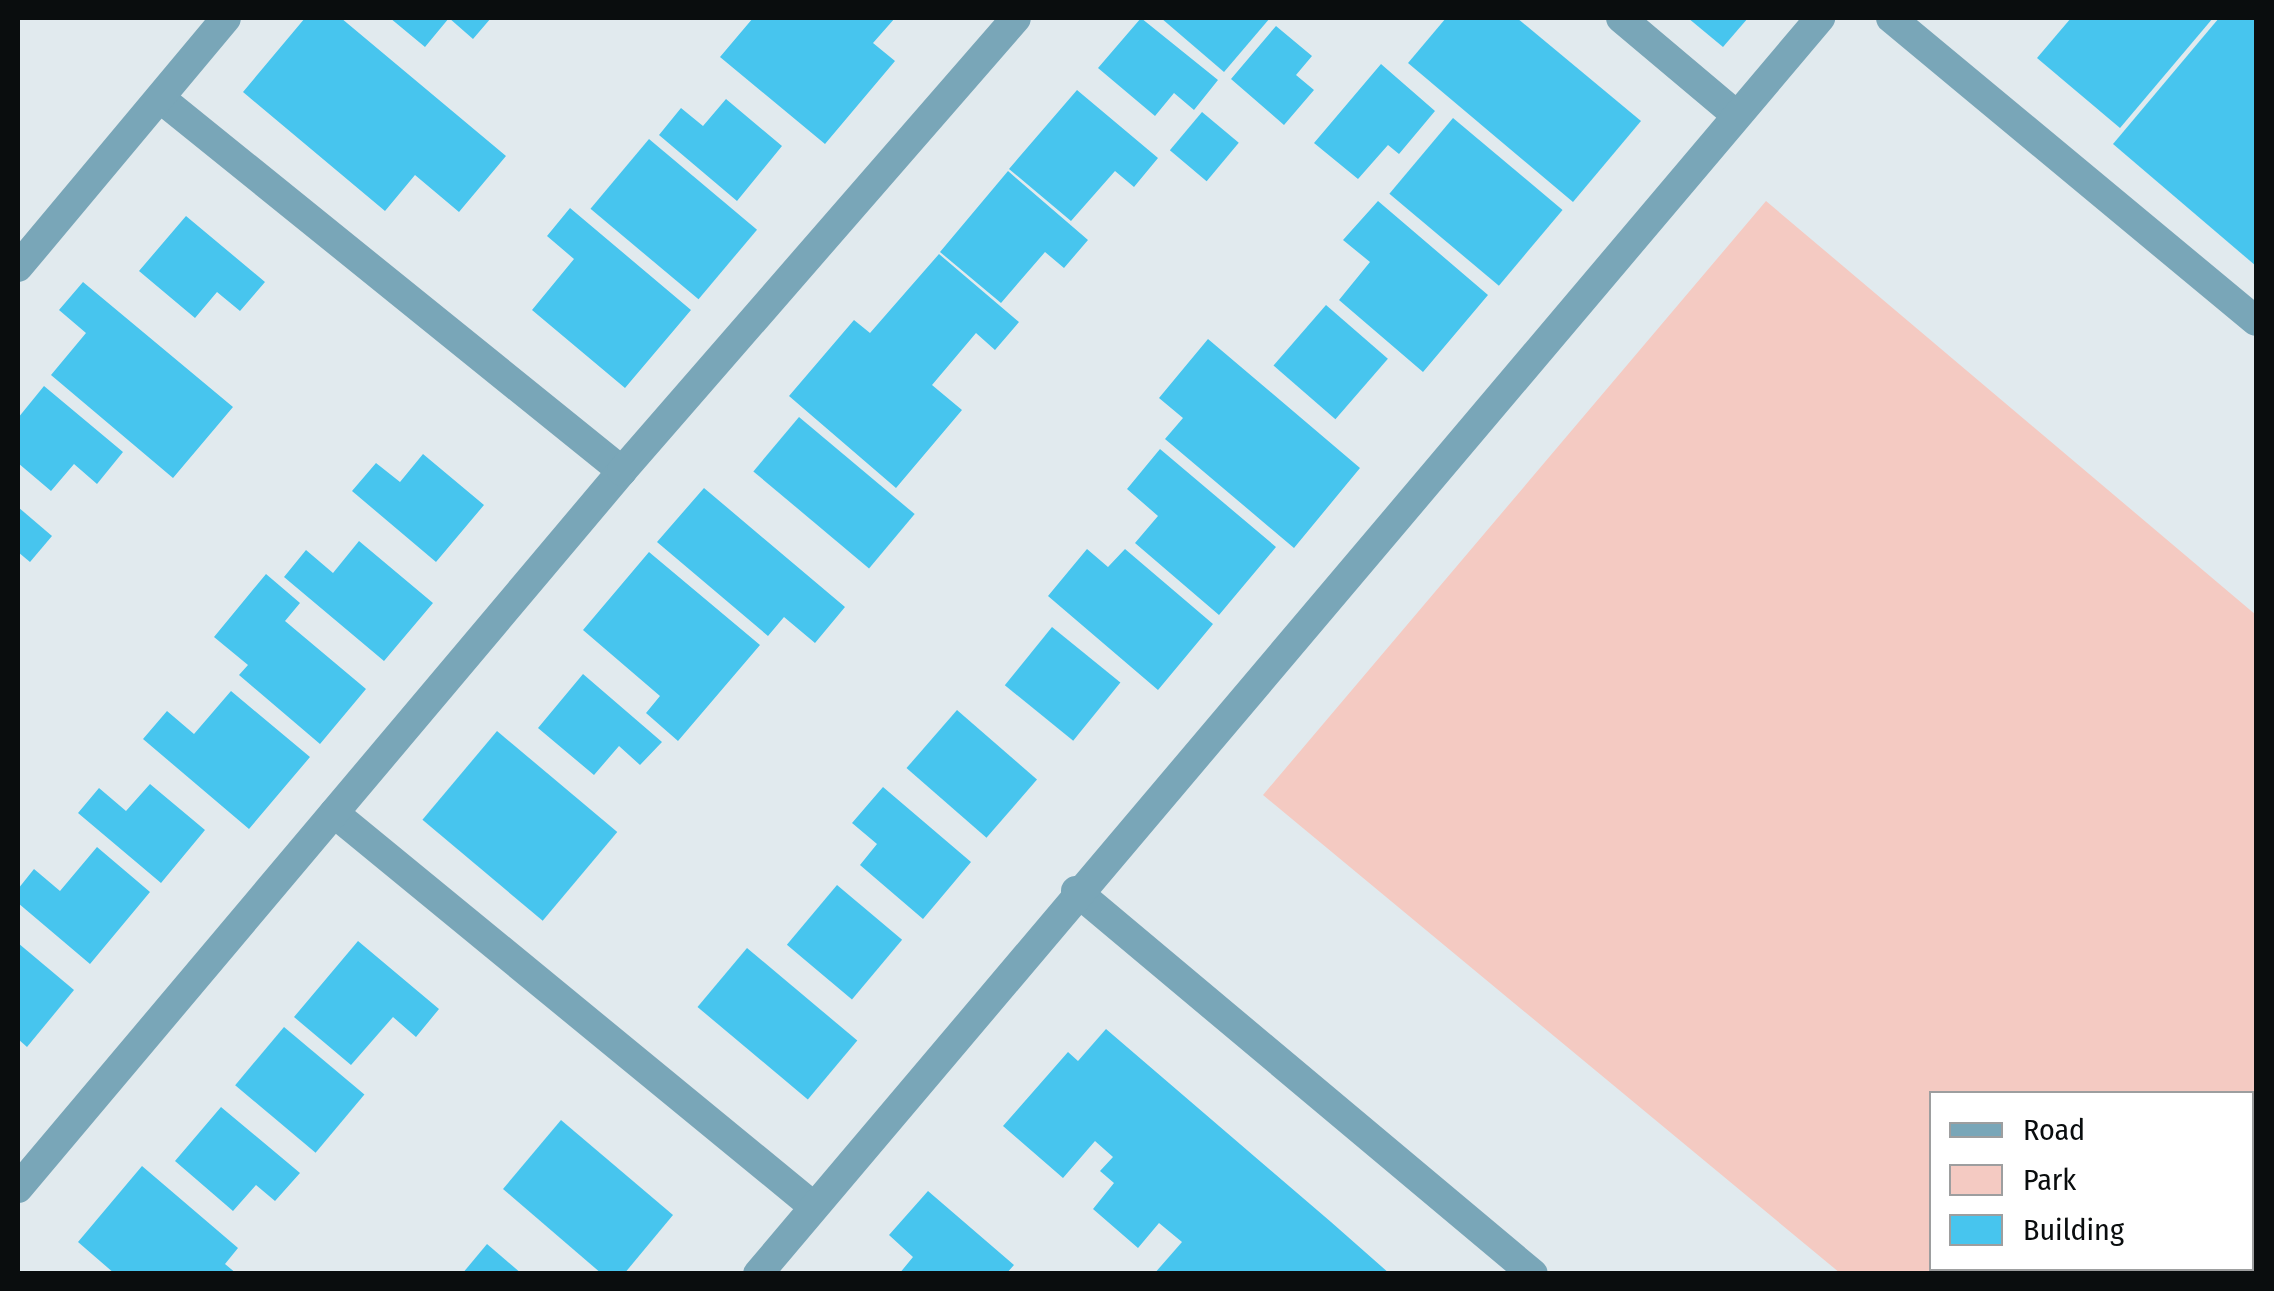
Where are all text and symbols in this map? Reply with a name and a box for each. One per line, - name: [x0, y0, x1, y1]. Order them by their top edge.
- legend: [1929, 1091, 2254, 1271]
- text: Road: [2023, 1112, 2085, 1148]
- text: Park: [2023, 1162, 2076, 1198]
- text: Building: [2023, 1212, 2124, 1248]

